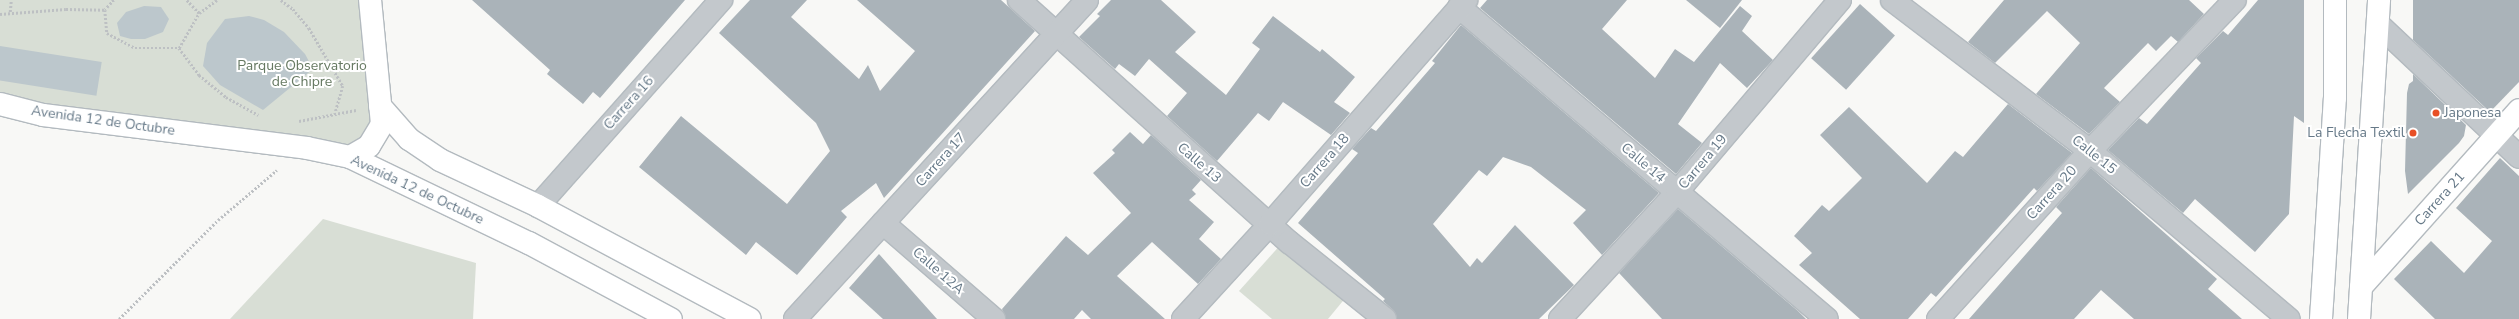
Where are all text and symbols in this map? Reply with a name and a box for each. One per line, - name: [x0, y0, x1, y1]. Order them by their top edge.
- park label: Parque Observatorio de Chipre: [237, 58, 367, 90]
- street label: Carrera 16: [600, 73, 658, 133]
- street label: Avenida 12 de Octubre: [30, 103, 176, 139]
- place label: Japonesa: [2444, 105, 2501, 121]
- marker: Japonesa: [2431, 108, 2441, 118]
- place label: La Flecha Textil: [2307, 125, 2405, 141]
- marker: La Flecha Textil: [2408, 128, 2418, 138]
- street label: Carrera 17: [912, 130, 970, 190]
- street label: Carrera 18: [1297, 130, 1353, 192]
- street label: Carrera 19: [1675, 131, 1731, 193]
- street label: Calle 15: [2068, 132, 2120, 178]
- street label: Calle 13: [1174, 139, 1224, 187]
- street label: Calle 14: [1617, 140, 1669, 186]
- street label: Avenida 12 de Octubre: [348, 152, 486, 228]
- street label: Carrera 20: [2023, 163, 2081, 223]
- street label: Carrera 21: [2411, 169, 2469, 229]
- street label: Calle 12A: [909, 244, 967, 298]

